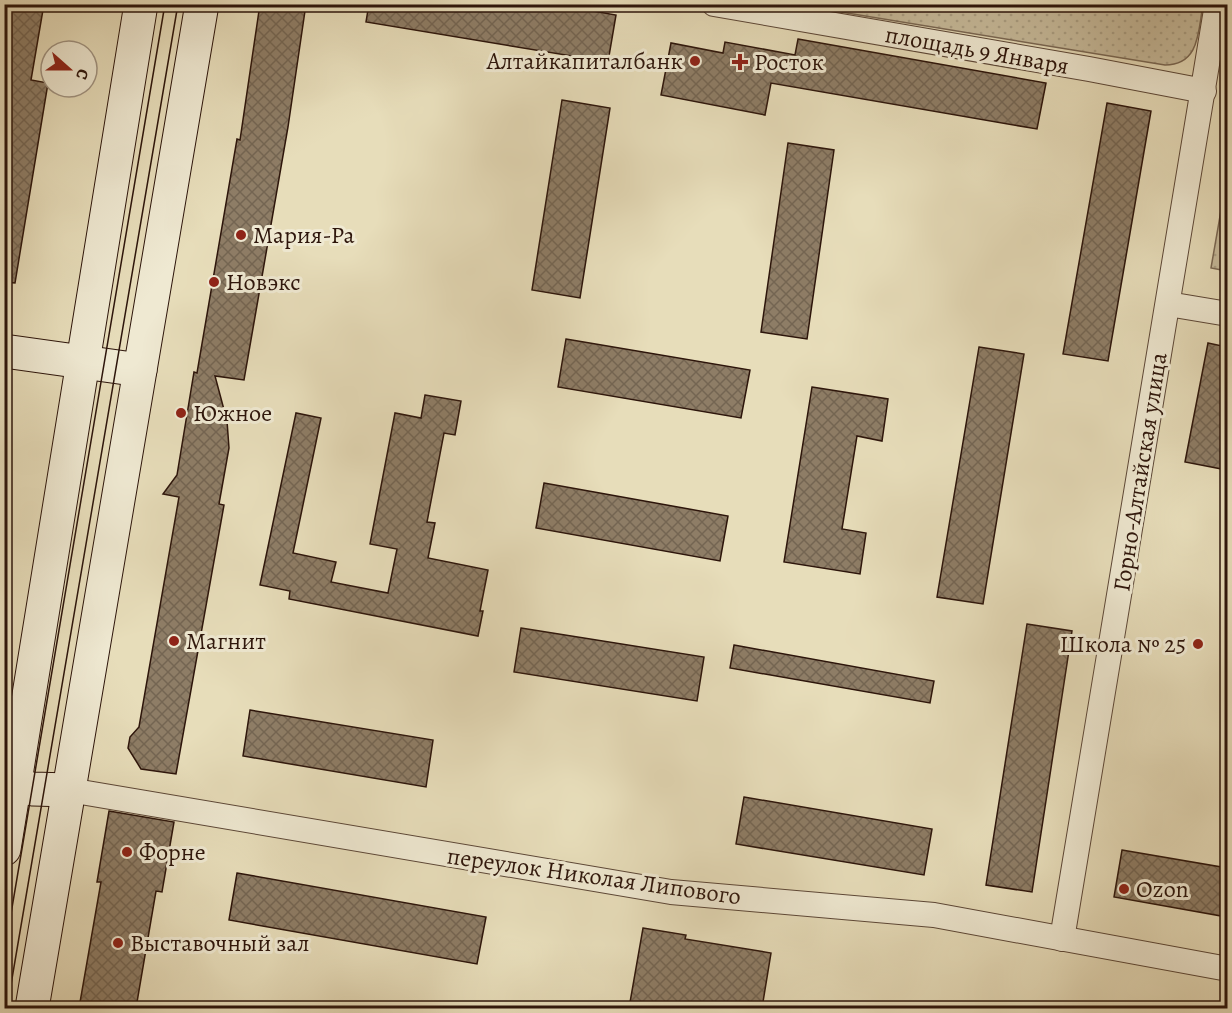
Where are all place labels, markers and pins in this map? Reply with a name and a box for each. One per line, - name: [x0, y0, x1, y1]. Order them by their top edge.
- place label: Алтайкапиталбанк: [486, 45, 683, 77]
- place label: Росток: [754, 46, 824, 78]
- marker: Росток: [731, 53, 749, 71]
- marker: Алтайкапиталбанк: [688, 54, 702, 68]
- place label: Мария-Ра: [253, 219, 355, 251]
- marker: Мария-Ра: [234, 228, 248, 242]
- place label: Новэкс: [226, 266, 301, 298]
- marker: Новэкс: [207, 275, 221, 289]
- place label: Южное: [193, 397, 272, 429]
- marker: Южное: [174, 406, 188, 420]
- place label: Магнит: [186, 625, 266, 657]
- place label: Школа № 25: [1059, 628, 1186, 660]
- marker: Магнит: [167, 634, 181, 648]
- marker: Школа № 25: [1191, 637, 1205, 651]
- place label: Форне: [139, 836, 206, 868]
- marker: Форне: [120, 845, 134, 859]
- place label: Ozon: [1136, 873, 1189, 905]
- marker: Ozon: [1117, 882, 1131, 896]
- place label: Выставочный зал: [130, 927, 309, 959]
- marker: Выставочный зал: [111, 936, 125, 950]

